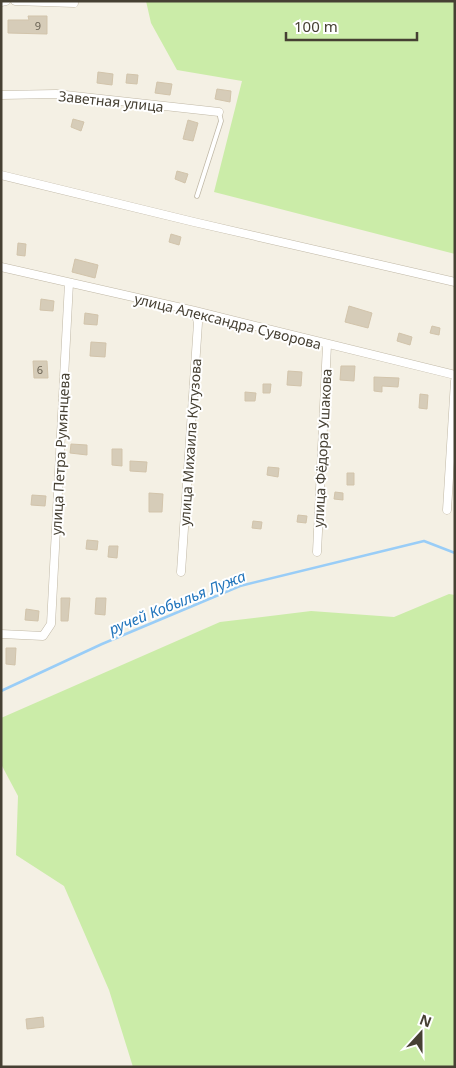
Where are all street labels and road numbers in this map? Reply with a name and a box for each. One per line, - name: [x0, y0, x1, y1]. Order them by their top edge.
- street label: Заветная улица: [57, 86, 165, 116]
- street label: улица Александра Суворова: [133, 289, 323, 353]
- street label: улица Михаила Кутузова: [175, 358, 205, 526]
- street label: улица Фёдора Ушакова: [308, 368, 336, 528]
- street label: улица Петра Румянцева: [46, 372, 74, 536]

